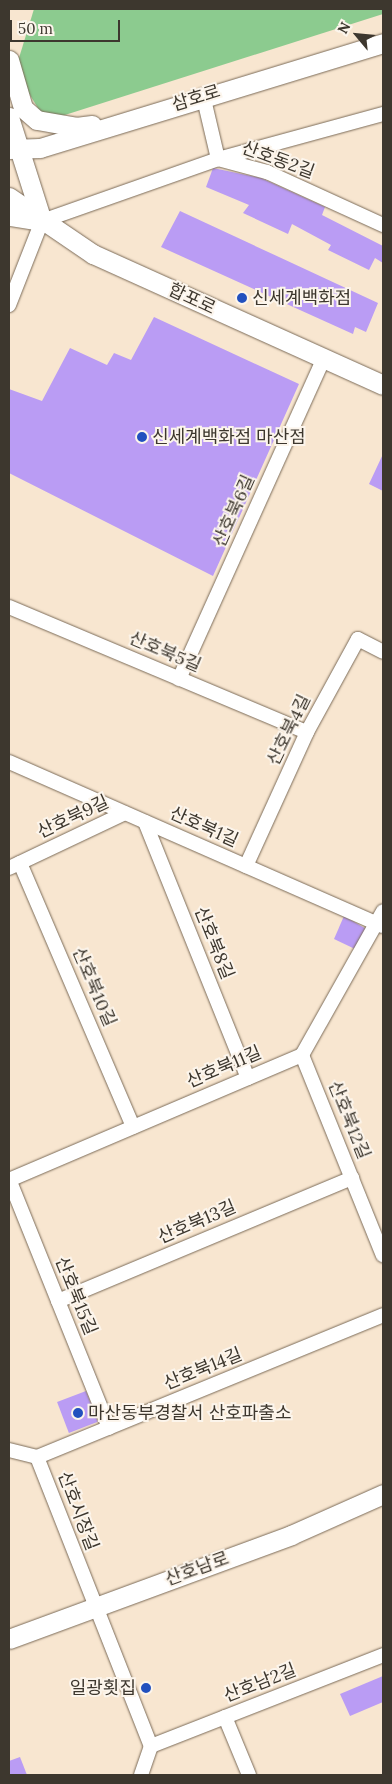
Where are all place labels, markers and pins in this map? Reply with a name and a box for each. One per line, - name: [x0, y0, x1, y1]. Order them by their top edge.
- place label: 신세계백화점: [252, 287, 351, 309]
- marker: 신세계백화점: [236, 292, 248, 304]
- place label: 신세계백화점 마산점: [152, 426, 306, 448]
- marker: 신세계백화점 마산점: [136, 431, 148, 443]
- place label: 마산동부경찰서 산호파출소: [88, 1402, 291, 1424]
- marker: 마산동부경찰서 산호파출소: [72, 1407, 84, 1419]
- place label: 일광횟집: [70, 1677, 136, 1699]
- marker: 일광횟집: [140, 1682, 152, 1694]

